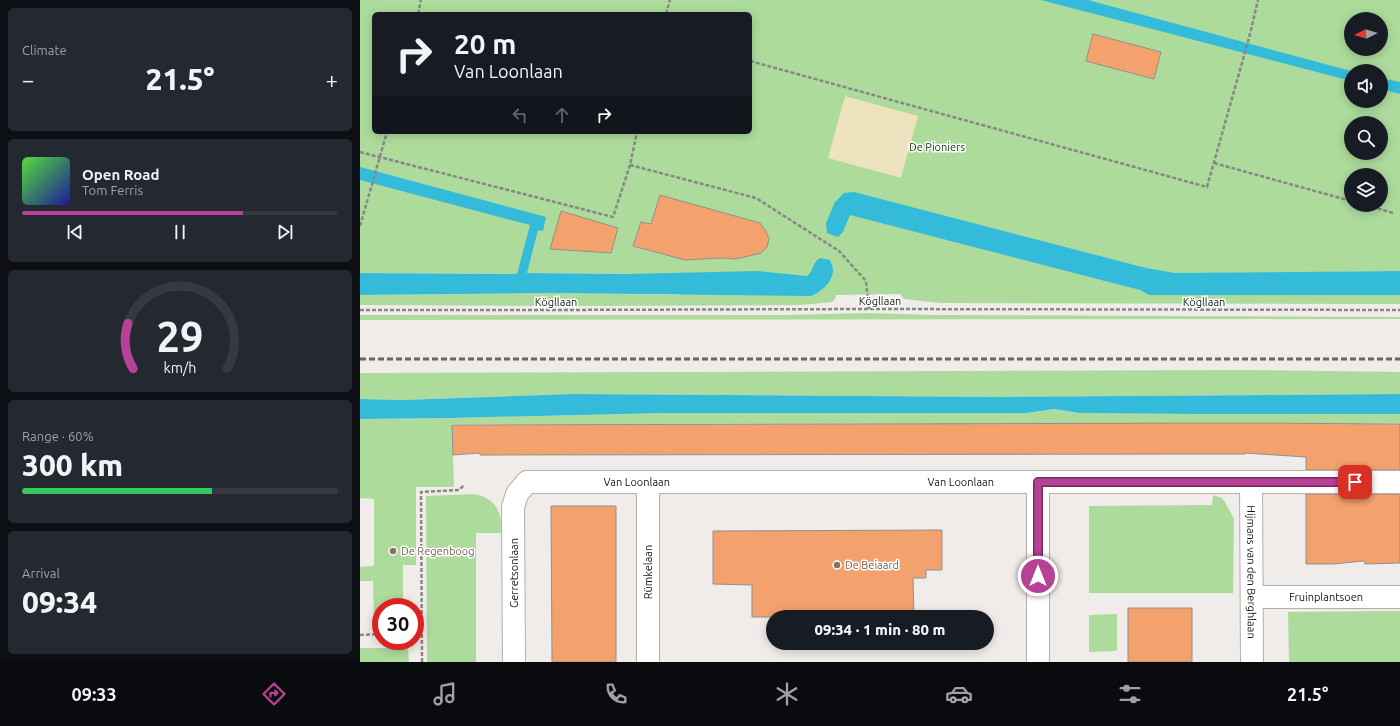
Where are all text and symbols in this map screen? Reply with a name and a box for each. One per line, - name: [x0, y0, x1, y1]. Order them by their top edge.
- north arrow: [1344, 12, 1388, 56]
- map controls: [1344, 12, 1388, 212]
- icon: right: [388, 28, 440, 80]
- text: 20 m: [454, 28, 516, 59]
- text: Climate: [22, 43, 67, 57]
- text: Van Loonlaan: [454, 61, 563, 81]
- text: 21.5°: [145, 62, 215, 96]
- button: sound: [1344, 64, 1388, 108]
- text: −: [22, 67, 34, 92]
- text: +: [326, 67, 338, 92]
- icon: left: [509, 104, 531, 126]
- icon: ahead: [551, 104, 573, 126]
- icon: right: [593, 104, 615, 126]
- button: search: [1344, 116, 1388, 160]
- park label: De Pioniers: [909, 141, 965, 153]
- text: Open Road: [82, 166, 159, 183]
- button: layers: [1344, 168, 1388, 212]
- text: Tom Ferris: [82, 183, 143, 197]
- icon: previous: [64, 221, 86, 243]
- icon: pause: [169, 221, 191, 243]
- icon: next: [274, 221, 296, 243]
- street label: Kögllaan: [859, 295, 901, 307]
- street label: Kögllaan: [535, 296, 577, 308]
- street label: Kögllaan: [1183, 296, 1225, 308]
- text: 29: [157, 313, 203, 360]
- text: km/h: [164, 360, 196, 376]
- text: Range · 60%: [22, 429, 94, 443]
- text: 300 km: [22, 448, 123, 482]
- pin: [1338, 465, 1372, 499]
- icon: arrive: [1344, 471, 1366, 493]
- street label: Van Loonlaan: [604, 476, 670, 488]
- street label: Van Loonlaan: [928, 476, 994, 488]
- street label: Hijmans van den Berghlaan: [1245, 505, 1258, 639]
- street label: Gerretsonlaan: [508, 538, 520, 608]
- place label: De Regenboog: [401, 545, 475, 557]
- street label: Rümkelaan: [642, 545, 654, 599]
- marker: De Regenboog: [388, 546, 398, 556]
- position arrow: [1017, 555, 1059, 597]
- place label: De Beiaard: [845, 559, 899, 571]
- marker: De Beiaard: [832, 560, 842, 570]
- text: Arrival: [22, 566, 60, 580]
- text: 09:34: [22, 585, 97, 619]
- street label: Fruinplantsoen: [1289, 591, 1363, 603]
- speed limit sign: 30: [372, 598, 424, 650]
- text: 09:34 · 1 min · 80 m: [815, 621, 945, 638]
- icon: directions: [260, 680, 288, 708]
- icon: music: [431, 680, 459, 708]
- icon: phone: [602, 680, 630, 708]
- icon: climate: [773, 680, 801, 708]
- icon: car: [945, 680, 973, 708]
- icon: filters: [1116, 680, 1144, 708]
- text: 09:33: [72, 684, 117, 704]
- text: 21.5°: [1287, 684, 1328, 704]

